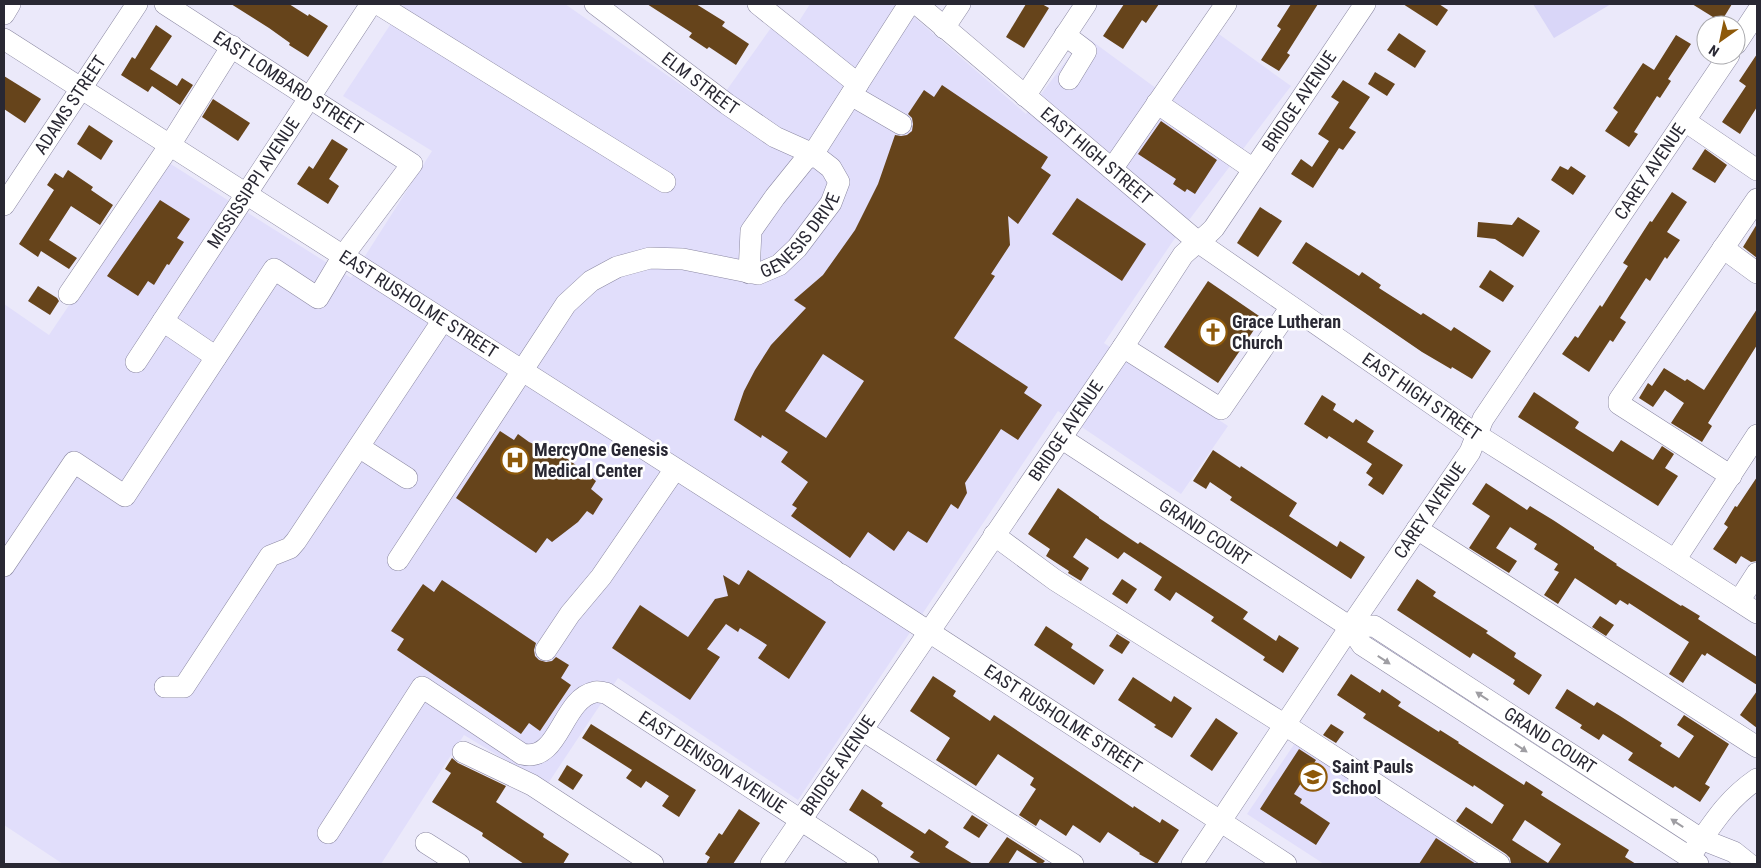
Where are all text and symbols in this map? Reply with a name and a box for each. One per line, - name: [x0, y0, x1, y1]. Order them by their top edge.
- north arrow: [1696, 15, 1746, 65]
- street label: EAST LOMBARD STREET: [210, 26, 367, 139]
- text: N: [1706, 42, 1722, 60]
- street label: ELM STREET: [658, 47, 743, 119]
- street label: BRIDGE AVENUE: [1258, 47, 1340, 155]
- street label: ADAMS STREET: [30, 51, 110, 158]
- street label: EAST HIGH STREET: [1037, 102, 1157, 209]
- street label: MISSISSIPPI AVENUE: [203, 113, 304, 252]
- street label: CAREY AVENUE: [1610, 119, 1690, 224]
- street label: GENESIS DRIVE: [757, 190, 844, 282]
- street label: EAST RUSHOLME STREET: [336, 245, 502, 362]
- place label: Grace Lutheran Church: [1232, 311, 1341, 353]
- church icon: Grace Lutheran Church: [1198, 317, 1228, 347]
- street label: EAST HIGH STREET: [1359, 348, 1485, 444]
- street label: BRIDGE AVENUE: [1024, 376, 1107, 485]
- place label: MercyOne Genesis Medical Center: [534, 439, 668, 481]
- hospital icon: MercyOne Genesis Medical Center: [500, 445, 530, 475]
- street label: CAREY AVENUE: [1389, 458, 1470, 562]
- street label: GRAND COURT: [1155, 494, 1255, 569]
- one-way arrow: [1377, 655, 1391, 665]
- street label: EAST RUSHOLME STREET: [980, 660, 1146, 778]
- one-way arrow: [1475, 691, 1489, 701]
- street label: GRAND COURT: [1500, 703, 1600, 778]
- street label: EAST DENISON AVENUE: [635, 706, 790, 818]
- street label: BRIDGE AVENUE: [796, 711, 879, 820]
- one-way arrow: [1514, 743, 1527, 753]
- place label: Saint Pauls School: [1332, 756, 1413, 798]
- school or university icon: Saint Pauls School: [1298, 762, 1328, 792]
- one-way arrow: [1670, 818, 1683, 827]

